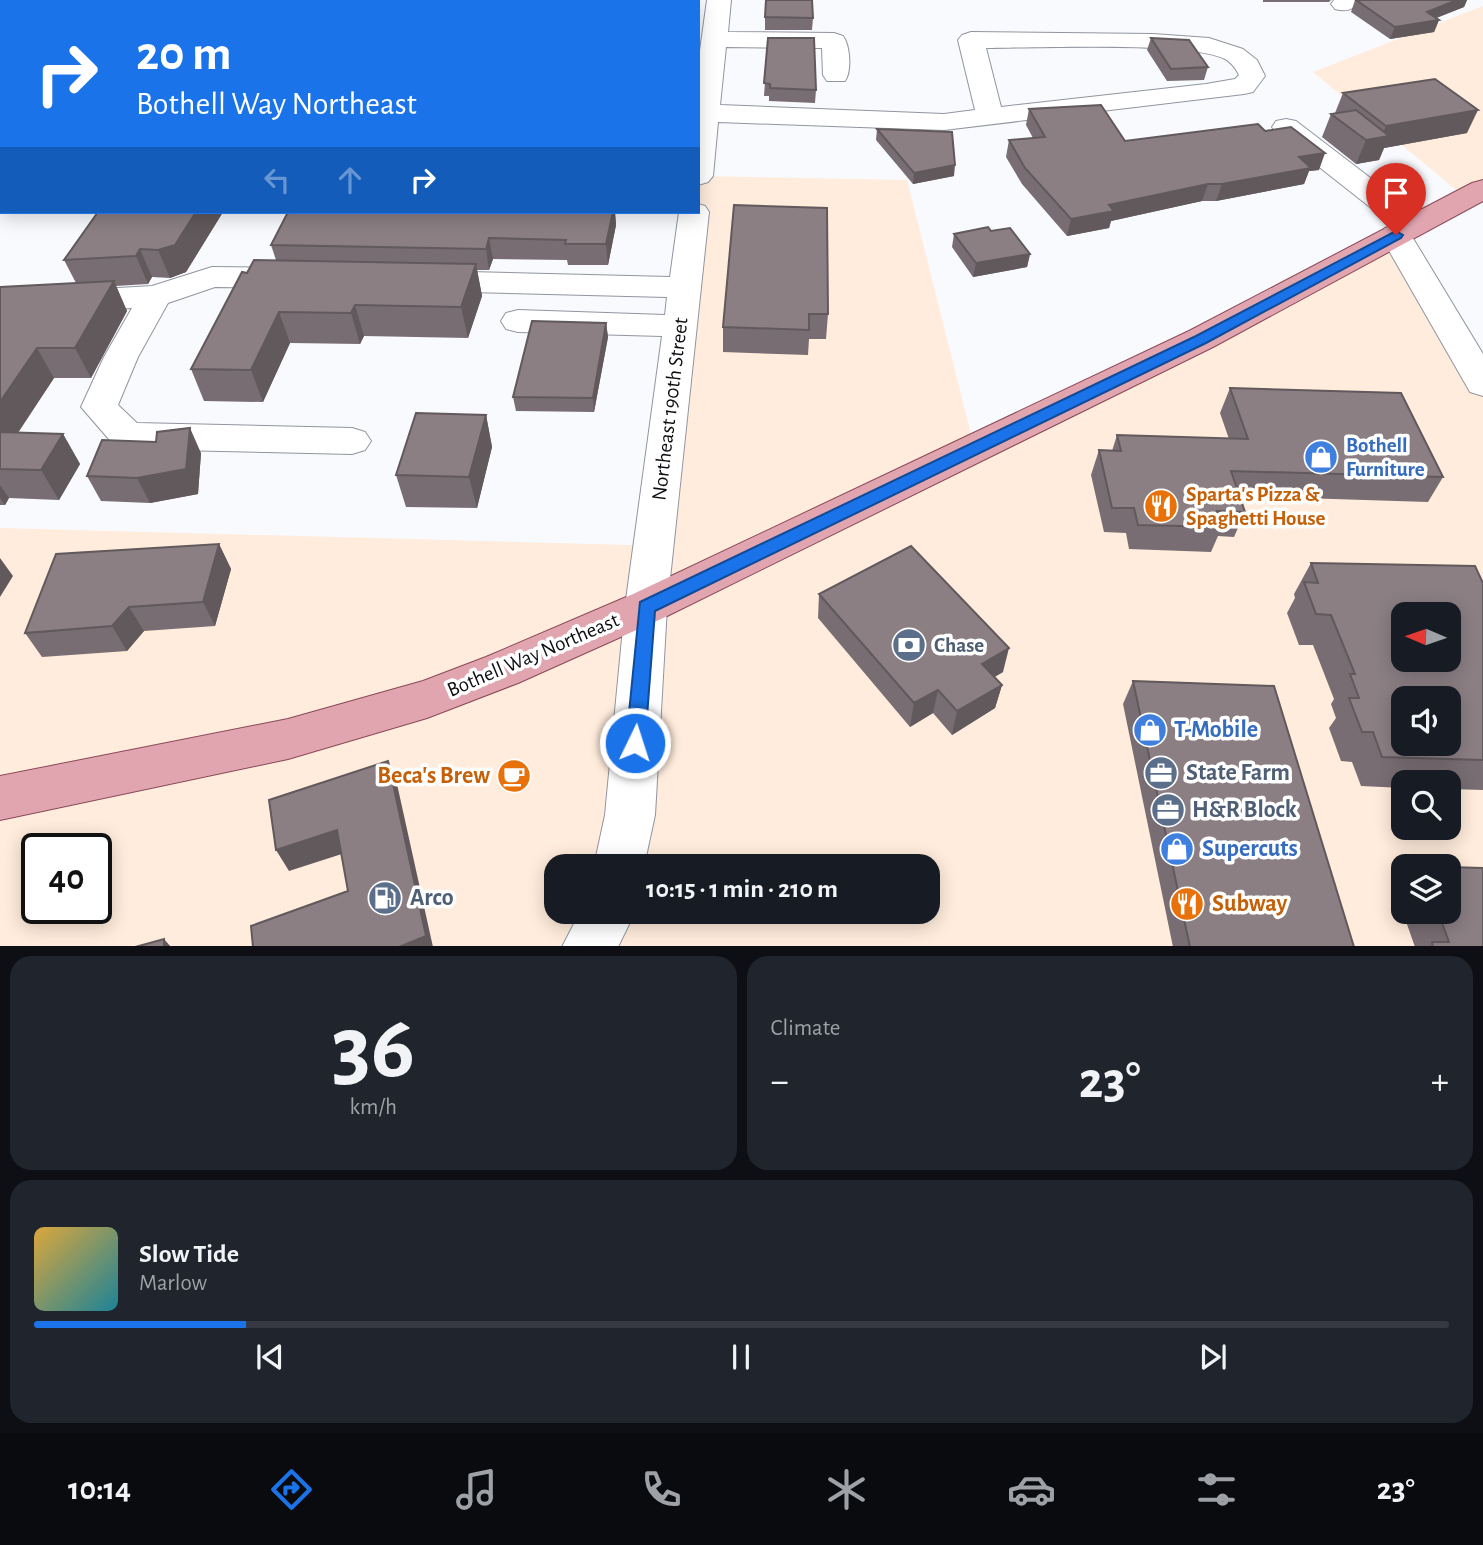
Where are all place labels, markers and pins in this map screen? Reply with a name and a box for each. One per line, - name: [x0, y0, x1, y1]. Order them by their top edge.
- pin: [1366, 163, 1426, 235]
- place label: Bothell Furniture: [1346, 435, 1425, 480]
- shop icon: Bothell Furniture: [1302, 438, 1340, 476]
- place label: Sparta's Pizza & Spaghetti House: [1186, 484, 1325, 529]
- restaurant icon: Sparta's Pizza & Spaghetti House: [1142, 487, 1180, 525]
- bank icon: Chase: [890, 626, 928, 664]
- place label: Chase: [934, 635, 984, 656]
- shop icon: T-Mobile: [1131, 711, 1169, 749]
- place label: T-Mobile: [1174, 718, 1258, 742]
- office icon: State Farm: [1142, 754, 1180, 792]
- cafe icon: Beca's Brew: [495, 757, 533, 795]
- place label: State Farm: [1186, 761, 1290, 785]
- place label: Beca's Brew: [377, 764, 490, 788]
- office icon: H&R Block: [1149, 791, 1187, 829]
- place label: H&R Block: [1192, 798, 1297, 822]
- shop icon: Supercuts: [1158, 830, 1196, 868]
- place label: Supercuts: [1202, 837, 1298, 861]
- fuel station icon: Arco: [366, 879, 404, 917]
- restaurant icon: Subway: [1168, 885, 1206, 923]
- place label: Arco: [410, 886, 454, 910]
- place label: Subway: [1212, 892, 1288, 916]

